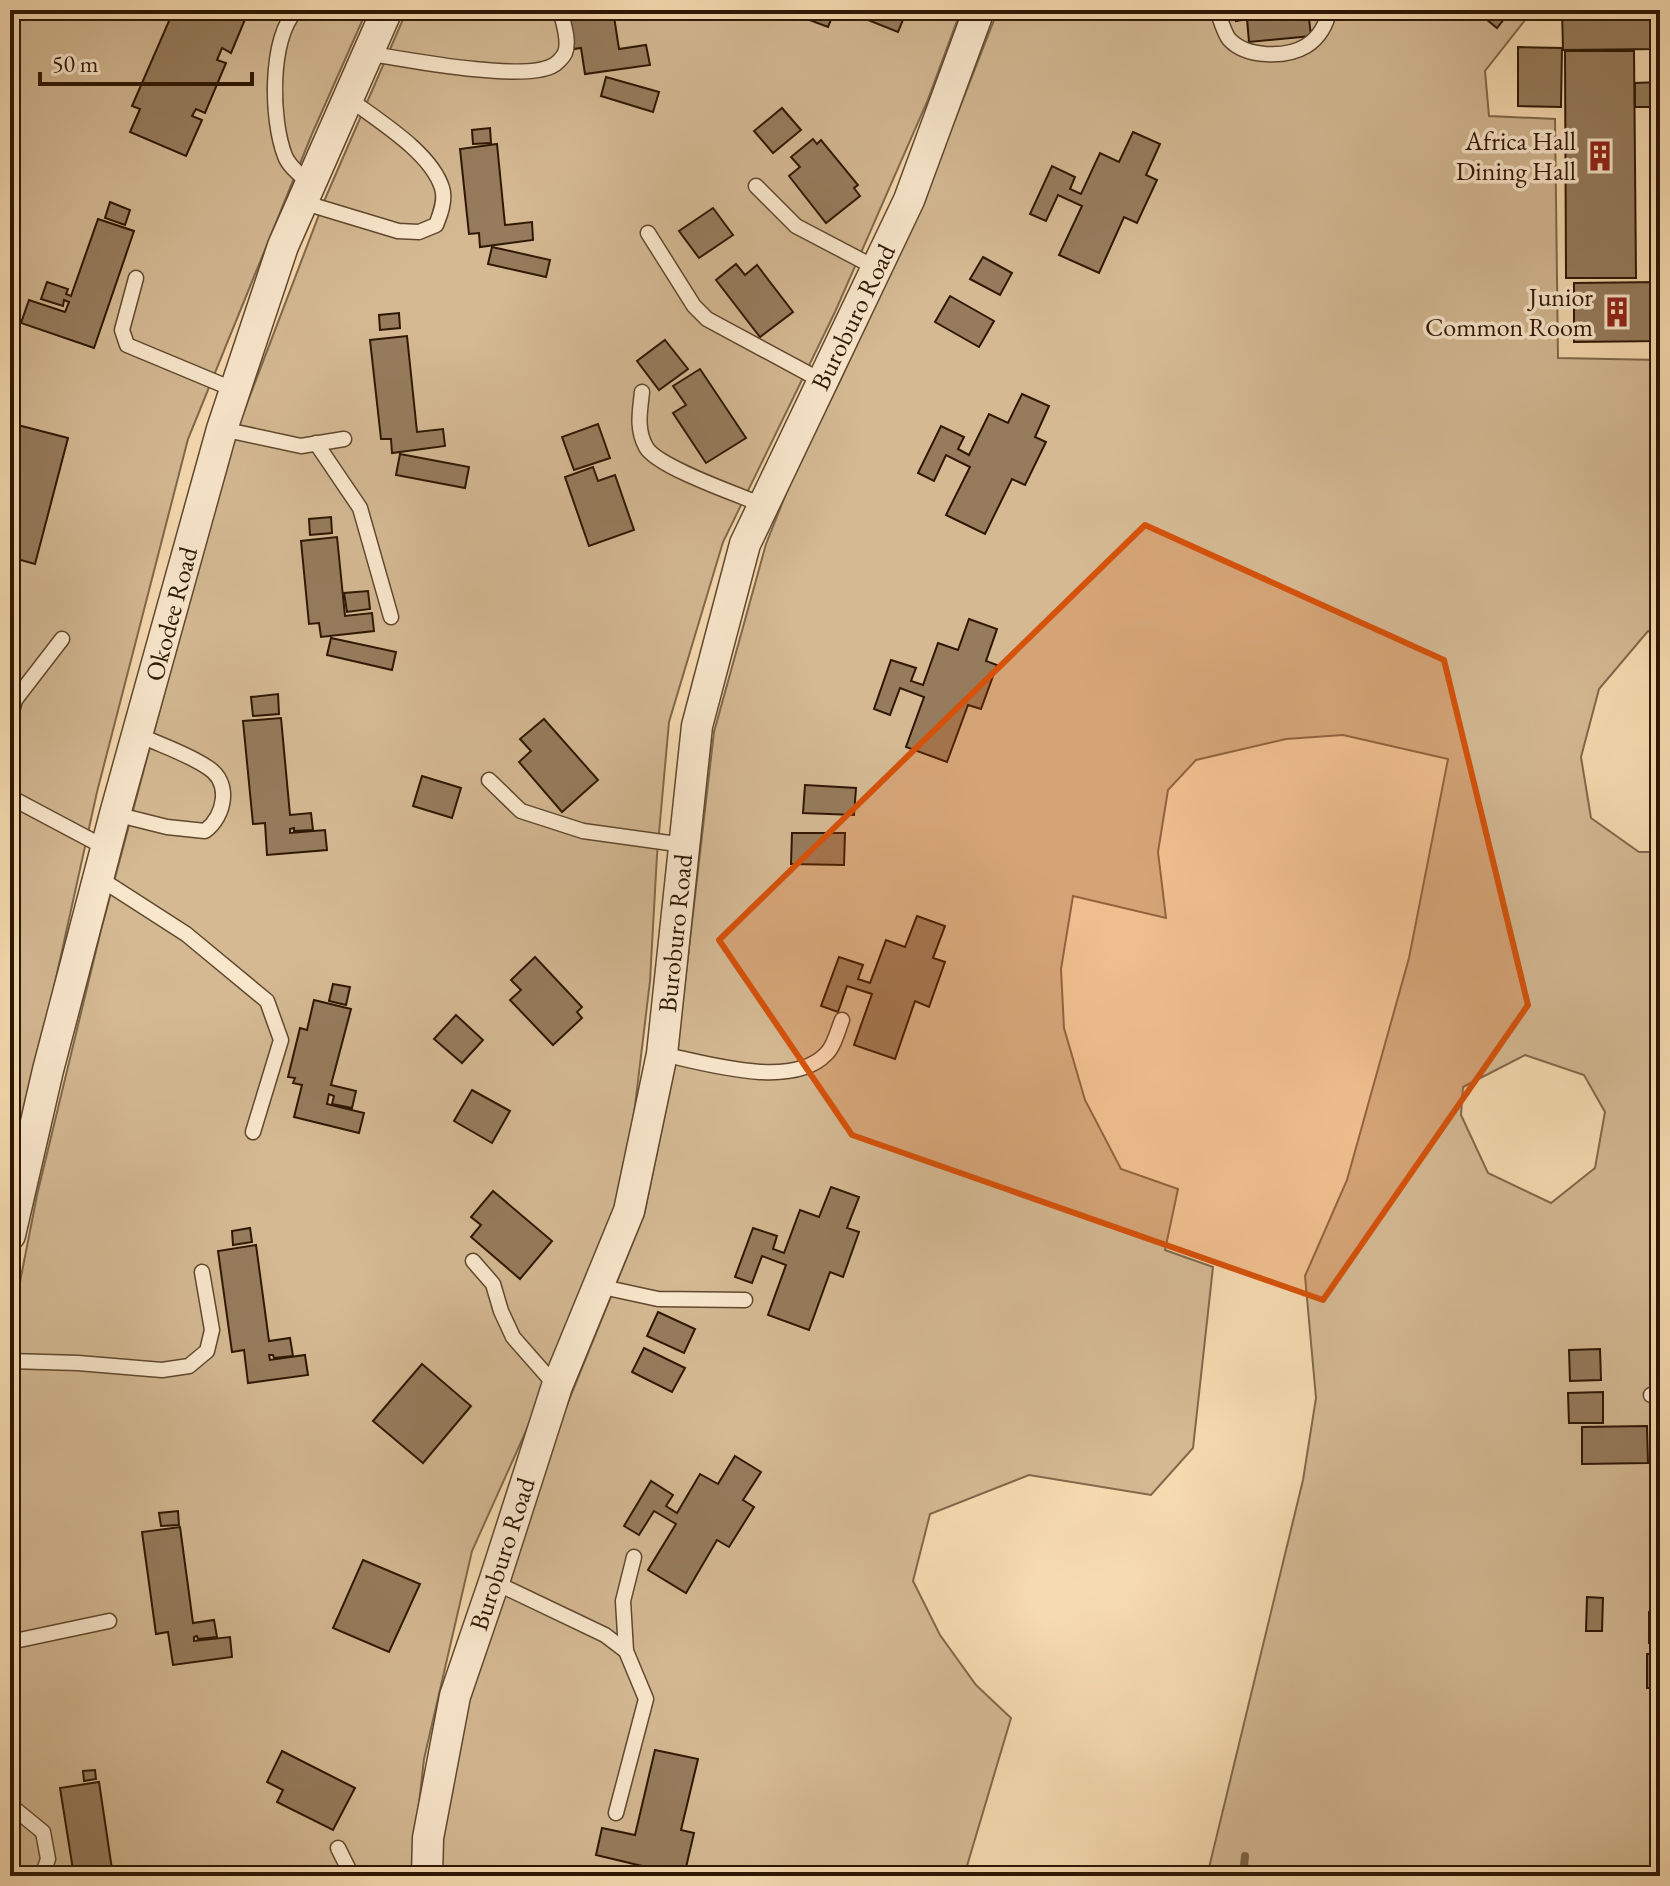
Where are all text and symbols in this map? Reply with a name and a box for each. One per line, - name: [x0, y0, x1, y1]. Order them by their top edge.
- scale bar: [40, 36, 252, 86]
- text: 50 m: [52, 48, 99, 79]
- place label: Africa Hall Dining Hall: [1456, 124, 1576, 188]
- building icon: Africa Hall Dining Hall: [1583, 139, 1617, 173]
- street label: Buroburo Road: [803, 237, 903, 396]
- place label: Junior Common Room: [1425, 280, 1593, 344]
- building icon: Junior Common Room: [1600, 295, 1634, 329]
- street label: Okodee Road: [137, 542, 205, 685]
- street label: Buroburo Road: [650, 851, 700, 1014]
- street label: Buroburo Road: [461, 1472, 543, 1635]

